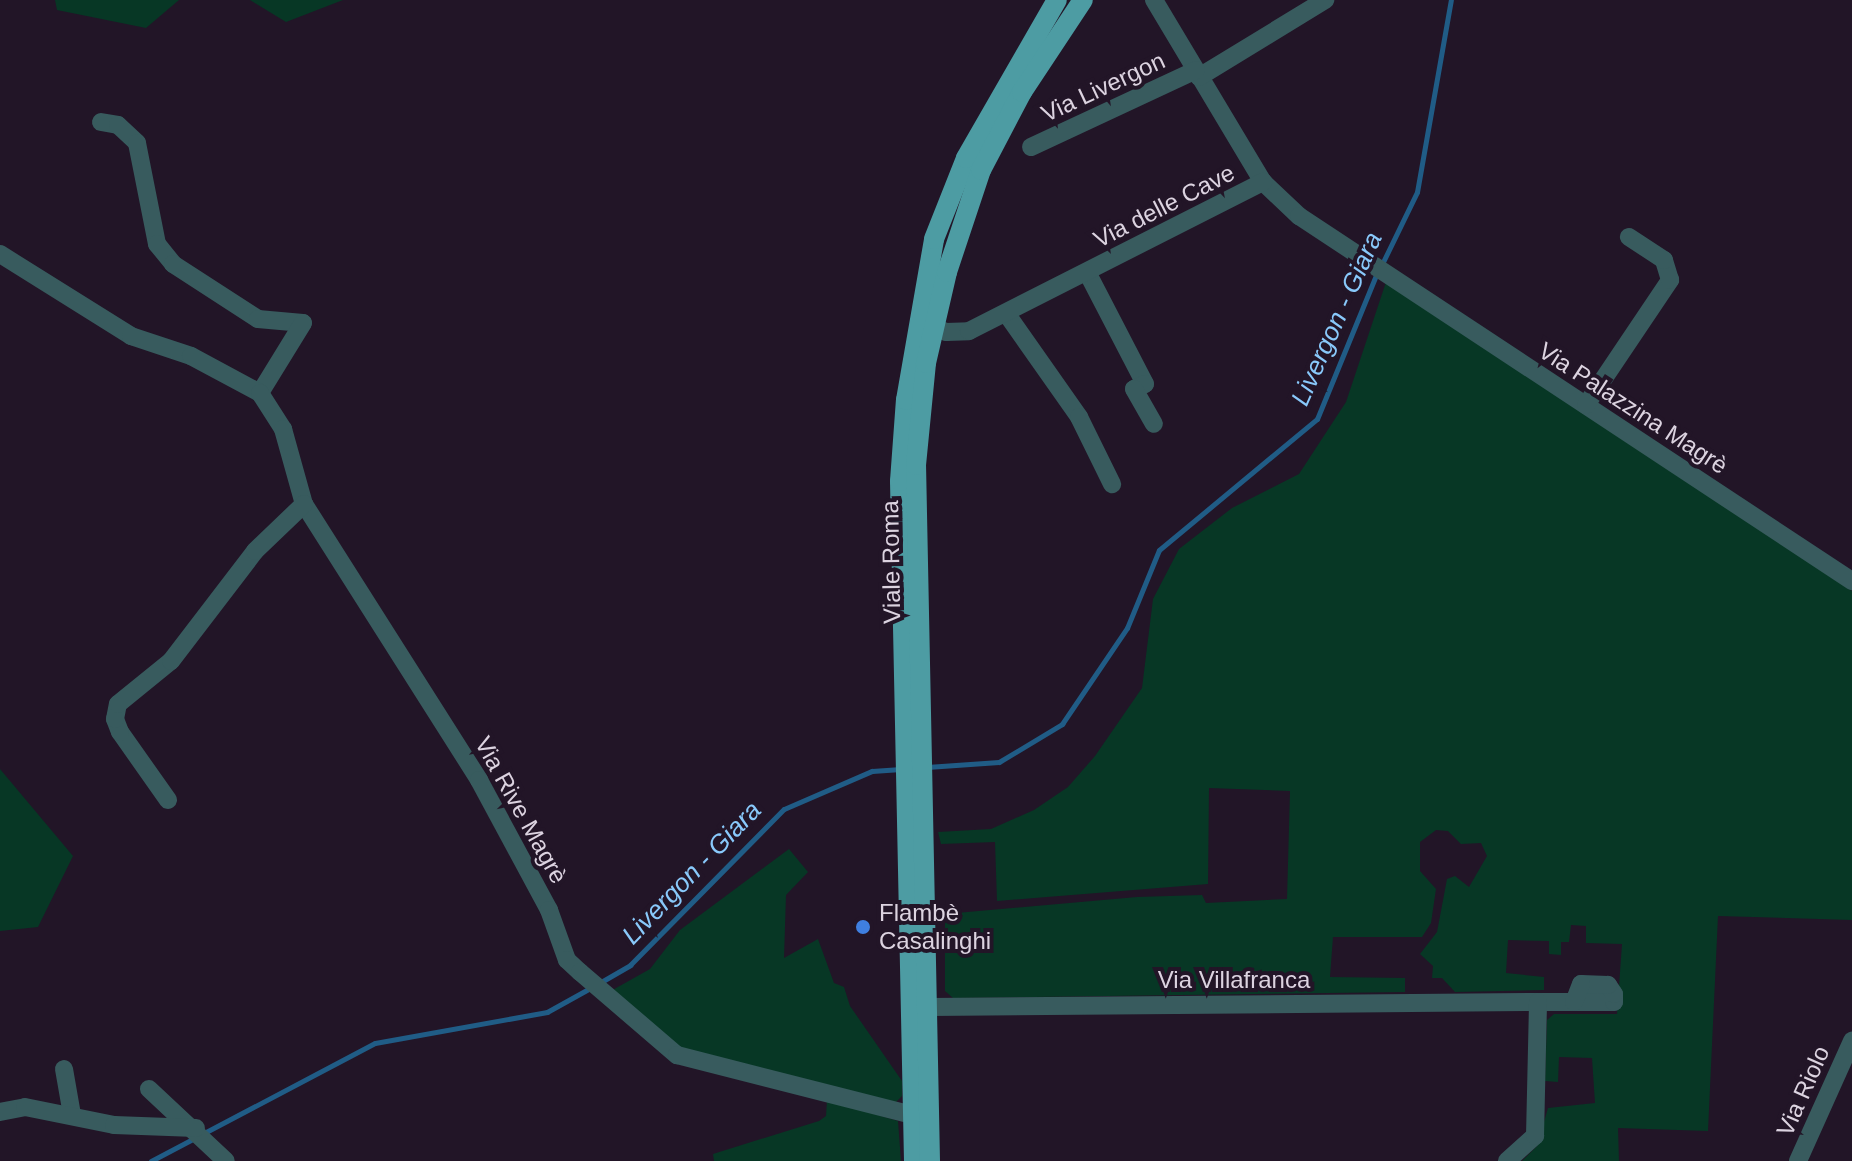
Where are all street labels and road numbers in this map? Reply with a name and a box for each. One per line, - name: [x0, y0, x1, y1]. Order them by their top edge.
- street label: Via Livergon: [1037, 46, 1169, 128]
- street label: Via delle Cave: [1089, 158, 1239, 254]
- street label: Via Palazzina Magrè: [1533, 336, 1733, 480]
- street label: Viale Roma: [876, 500, 906, 624]
- street label: Via Rive Magrè: [469, 731, 573, 889]
- street label: Via Villafranca: [1158, 966, 1310, 994]
- street label: Via Riolo: [1770, 1041, 1836, 1141]

